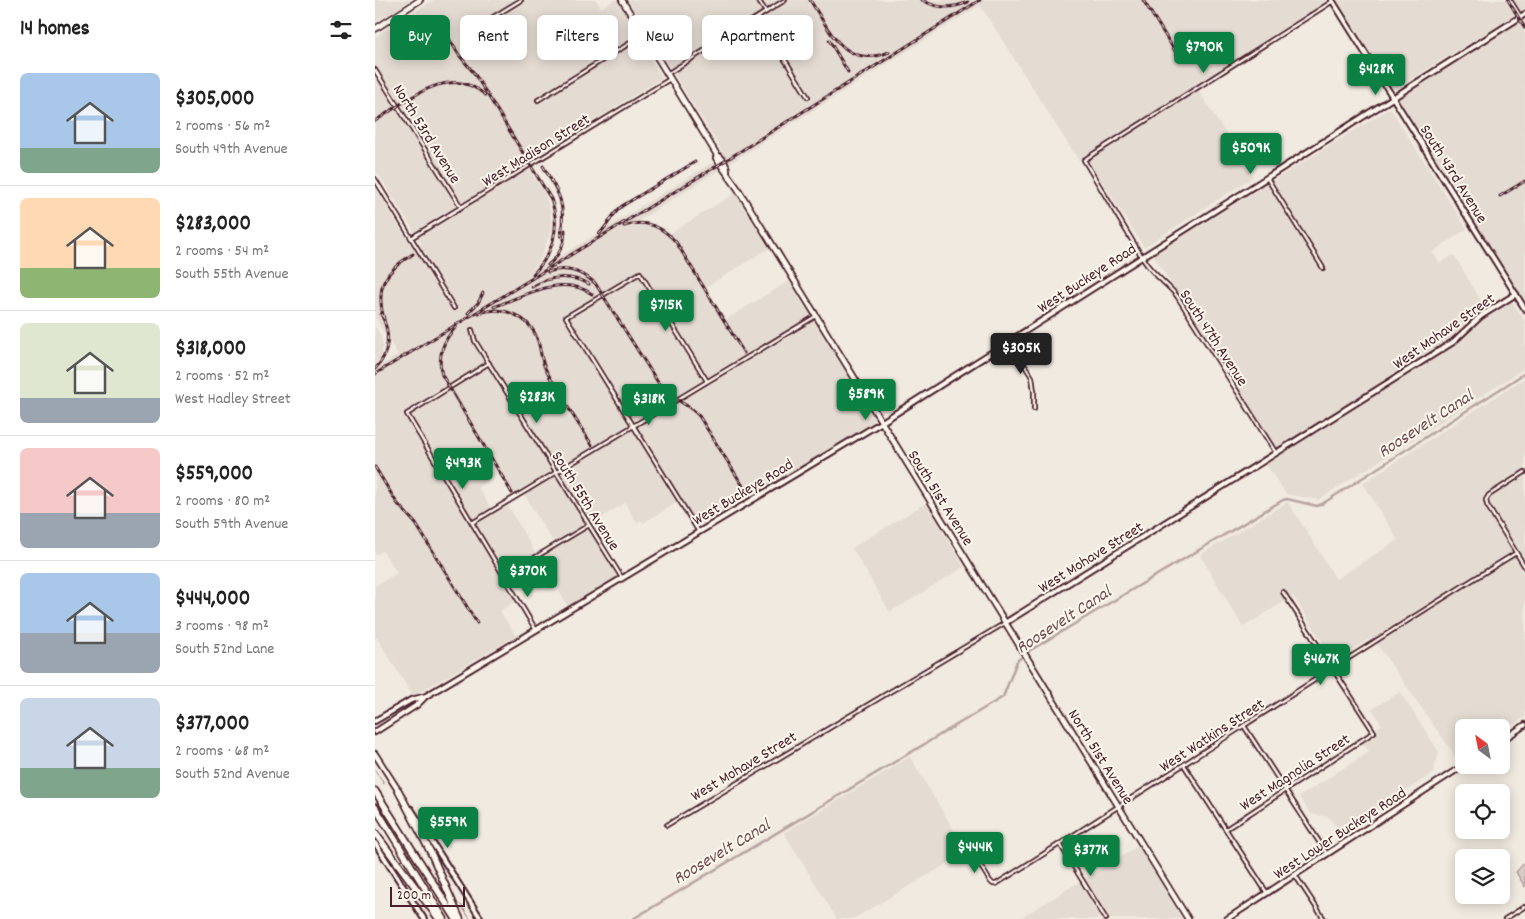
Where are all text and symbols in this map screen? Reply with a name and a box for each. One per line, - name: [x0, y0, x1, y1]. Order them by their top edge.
- text: 14 homes: [20, 15, 90, 45]
- chip: Buy: [390, 15, 450, 60]
- chip: Rent: [460, 15, 527, 60]
- chip: Filters: [537, 15, 618, 60]
- chip: New: [628, 15, 692, 60]
- chip: Apartment: [702, 15, 813, 60]
- icon: filters: [327, 16, 355, 44]
- pin: $790K: [1169, 32, 1239, 74]
- text: $790K: [1185, 36, 1223, 59]
- pin: $428K: [1341, 54, 1411, 96]
- text: $428K: [1358, 58, 1394, 81]
- street label: North 53rd Avenue: [386, 80, 466, 188]
- text: $305,000: [175, 85, 254, 115]
- icon: home: [60, 93, 120, 153]
- street label: West Madison Street: [478, 109, 595, 194]
- text: 2 rooms · 56 m²: [175, 115, 270, 138]
- street label: South 43rd Avenue: [1413, 120, 1492, 228]
- pin: $509K: [1216, 132, 1286, 175]
- text: $509K: [1232, 137, 1270, 160]
- text: South 49th Avenue: [175, 138, 288, 161]
- text: $283,000: [175, 210, 251, 240]
- icon: home: [60, 218, 120, 278]
- street label: West Buckeye Road: [1033, 238, 1141, 320]
- text: 2 rooms · 54 m²: [175, 240, 269, 263]
- text: South 55th Avenue: [175, 263, 288, 286]
- street label: South 47th Avenue: [1173, 285, 1253, 391]
- street label: West Mohave Street: [1389, 288, 1500, 376]
- pin: $715K: [631, 290, 701, 332]
- text: $715K: [650, 294, 682, 317]
- pin: $305K: [986, 332, 1056, 375]
- text: $318,000: [175, 335, 246, 365]
- text: $305K: [1002, 337, 1040, 360]
- icon: home: [60, 343, 120, 403]
- text: 2 rooms · 52 m²: [175, 365, 269, 388]
- pin: $589K: [831, 378, 901, 421]
- pin: $283K: [502, 382, 572, 424]
- text: $589K: [848, 383, 884, 406]
- pin: $318K: [614, 384, 684, 426]
- water label: Roosevelt Canal: [1374, 384, 1480, 465]
- text: $283K: [519, 386, 555, 409]
- text: West Hadley Street: [175, 388, 291, 411]
- text: $318K: [633, 388, 665, 411]
- street label: South 51st Avenue: [901, 446, 979, 551]
- street label: South 55th Avenue: [545, 447, 625, 556]
- pin: $493K: [428, 448, 498, 490]
- text: $493K: [445, 452, 481, 475]
- street label: West Buckeye Road: [688, 454, 798, 532]
- text: $559,000: [175, 460, 253, 490]
- icon: home: [60, 468, 120, 528]
- text: 2 rooms · 80 m²: [175, 490, 270, 513]
- text: South 59th Avenue: [175, 513, 288, 536]
- street label: West Mohave Street: [1034, 516, 1148, 600]
- pin: $370K: [493, 556, 563, 598]
- text: $370K: [509, 560, 547, 583]
- water label: Roosevelt Canal: [1012, 580, 1118, 661]
- text: $444,000: [175, 585, 250, 615]
- icon: home: [60, 593, 120, 653]
- text: 3 rooms · 98 m²: [175, 615, 269, 638]
- text: South 52nd Lane: [175, 638, 274, 661]
- pin: $467K: [1286, 644, 1356, 686]
- text: $467K: [1303, 648, 1339, 671]
- street label: West Watkins Street: [1155, 693, 1270, 779]
- street label: North 51st Avenue: [1061, 705, 1138, 810]
- text: $377,000: [175, 710, 249, 740]
- icon: home: [60, 718, 120, 778]
- north arrow: [1455, 719, 1510, 774]
- map controls: [1455, 719, 1510, 904]
- street label: West Mohave Street: [687, 726, 802, 808]
- street label: West Magnolia Street: [1236, 729, 1355, 818]
- text: 2 rooms · 68 m²: [175, 740, 269, 763]
- text: South 52nd Avenue: [175, 763, 290, 786]
- street label: West Lower Buckeye Road: [1269, 782, 1412, 886]
- button: locate: [1455, 784, 1510, 839]
- pin: $559K: [413, 806, 483, 849]
- text: $559K: [429, 811, 467, 834]
- water label: Roosevelt Canal: [669, 813, 777, 892]
- pin: $444K: [940, 832, 1010, 874]
- pin: $377K: [1056, 834, 1126, 877]
- text: $444K: [957, 836, 993, 859]
- text: $377K: [1074, 839, 1108, 862]
- button: layers: [1455, 849, 1510, 904]
- scale bar: [390, 884, 465, 907]
- text: 200 m: [397, 886, 431, 906]

